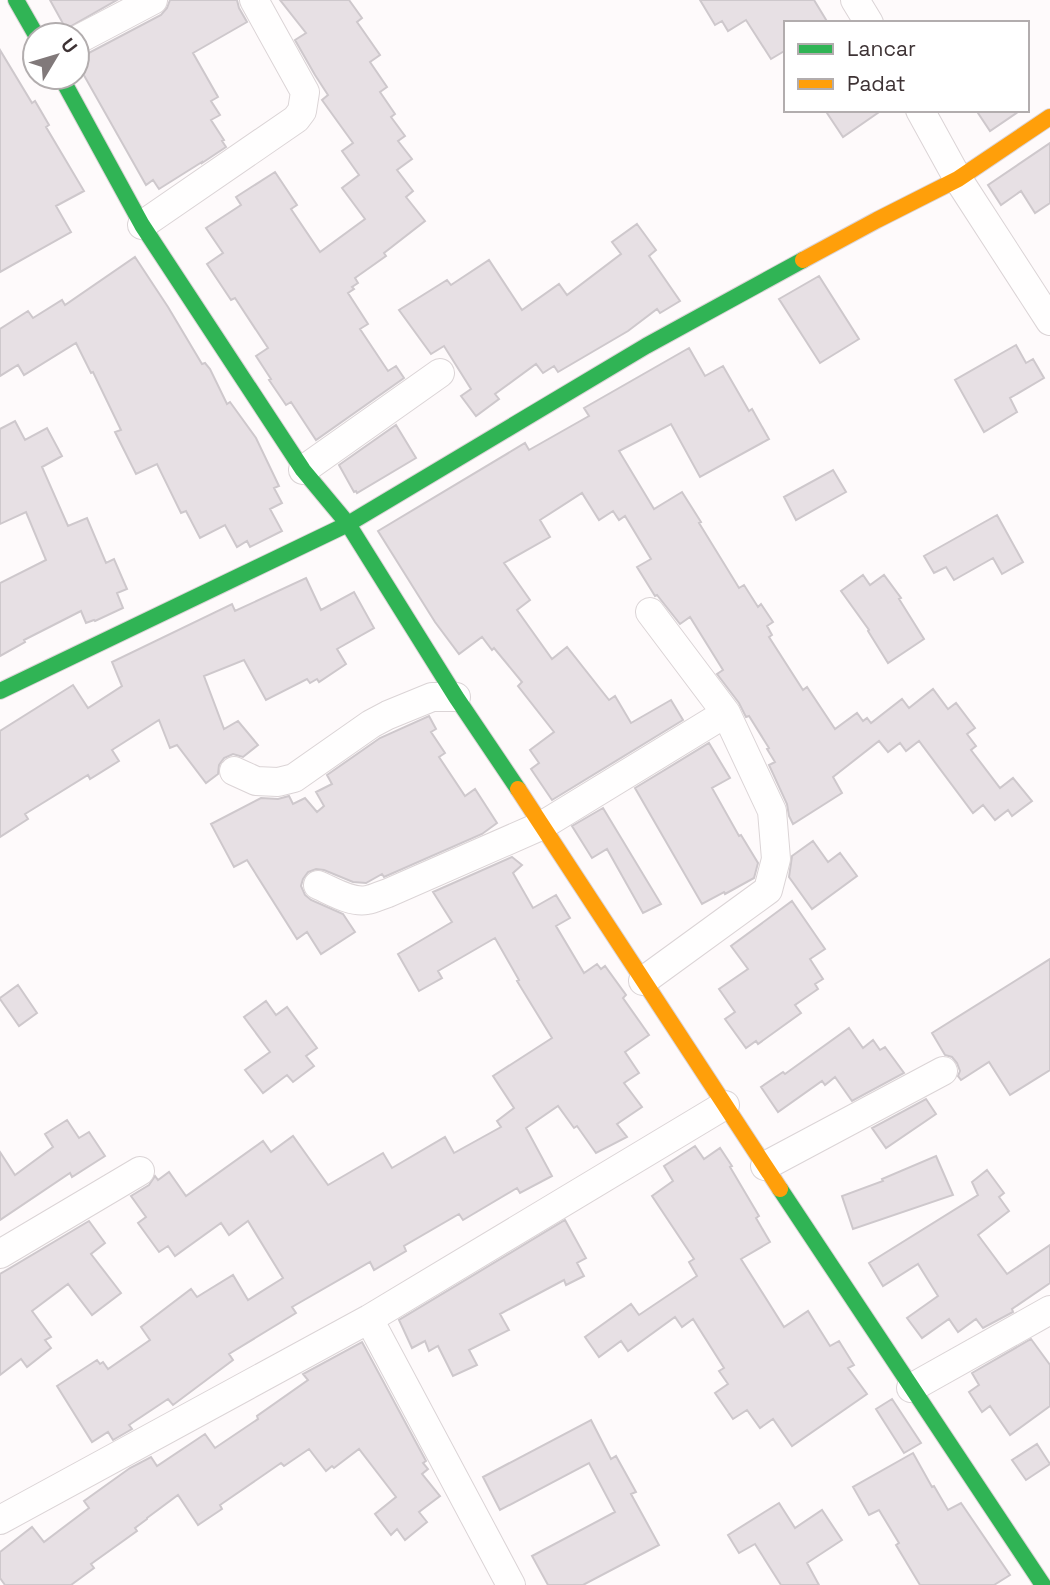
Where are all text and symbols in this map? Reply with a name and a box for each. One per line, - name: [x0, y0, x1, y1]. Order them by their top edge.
- north arrow: [21, 21, 91, 91]
- legend: [784, 21, 1029, 112]
- text: U: [55, 33, 83, 59]
- text: Lancar: [847, 35, 916, 62]
- text: Padat: [847, 70, 906, 97]

